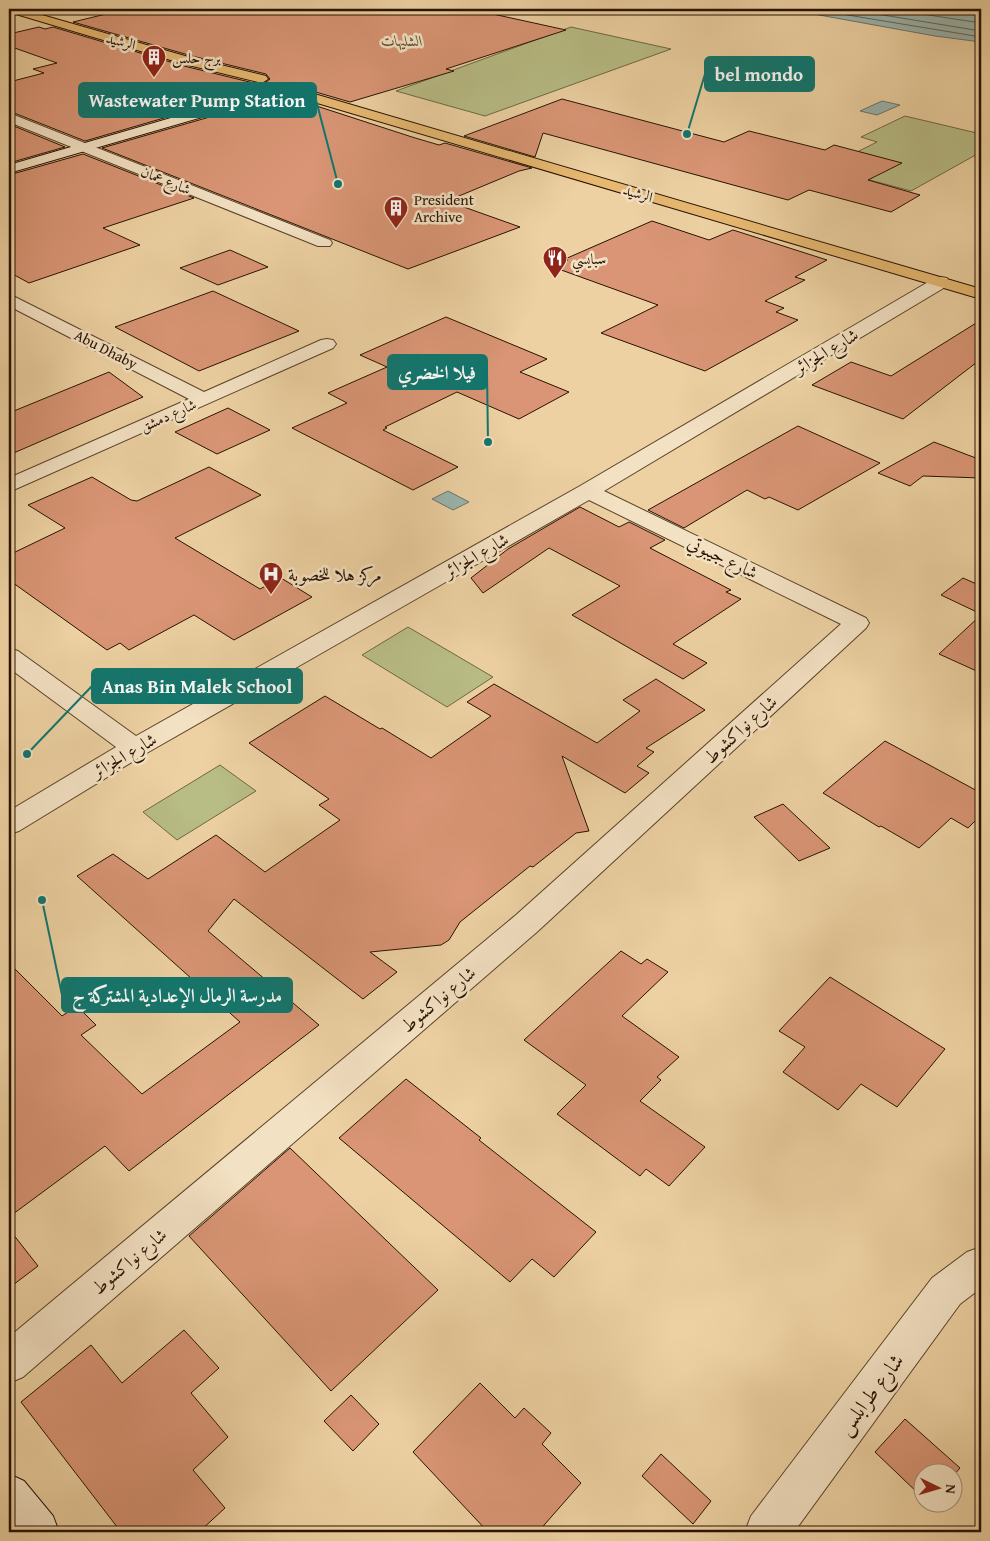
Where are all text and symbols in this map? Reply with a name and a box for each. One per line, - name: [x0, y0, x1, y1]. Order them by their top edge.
- street label: الرشيد: [104, 27, 138, 55]
- park label: الشليهات: [381, 30, 423, 51]
- building icon: برج حلس: [141, 44, 167, 78]
- place label: برج حلس: [172, 47, 221, 71]
- callout: bel mondo: [705, 57, 814, 91]
- text: bel mondo: [715, 60, 803, 88]
- callout: Wastewater Pump Station: [79, 83, 316, 117]
- text: Wastewater Pump Station: [89, 86, 306, 114]
- street label: شارع عمان: [137, 161, 194, 202]
- street label: الرشيد: [621, 179, 655, 207]
- place label: President Archive: [414, 189, 475, 227]
- building icon: President Archive: [383, 195, 409, 229]
- restaurant icon: سبايسي: [542, 245, 568, 279]
- place label: سبايسي: [572, 248, 606, 273]
- street label: شارع الجزائر: [787, 321, 864, 384]
- street label: Abu Dhaby: [71, 324, 142, 374]
- callout: فيلا الخضري: [388, 355, 487, 389]
- text: فيلا الخضري: [398, 358, 476, 388]
- street label: شارع دمشق: [137, 393, 201, 439]
- street label: شارع الجزائر: [437, 526, 515, 587]
- street label: شارع جيبوتي: [682, 528, 763, 587]
- hospital icon: مركز هلا للخصوبة: [258, 561, 284, 595]
- place label: مركز هلا للخصوبة: [288, 561, 382, 588]
- callout: Anas Bin Malek School: [92, 669, 302, 703]
- text: Anas Bin Malek School: [102, 672, 292, 700]
- street label: شارع نواكشوط: [697, 688, 784, 771]
- street label: شارع الجزائر: [85, 726, 163, 787]
- street label: شارع نواكشوط: [394, 959, 483, 1040]
- callout: مدرسة الرمال الإعدادية المشتركة ج: [62, 978, 292, 1012]
- text: مدرسة الرمال الإعدادية المشتركة ج: [72, 981, 282, 1013]
- street label: شارع نواكشوط: [85, 1221, 174, 1302]
- street label: شارع طرابلس: [829, 1347, 914, 1443]
- north arrow: [912, 1464, 962, 1514]
- text: N: [941, 1484, 961, 1495]

